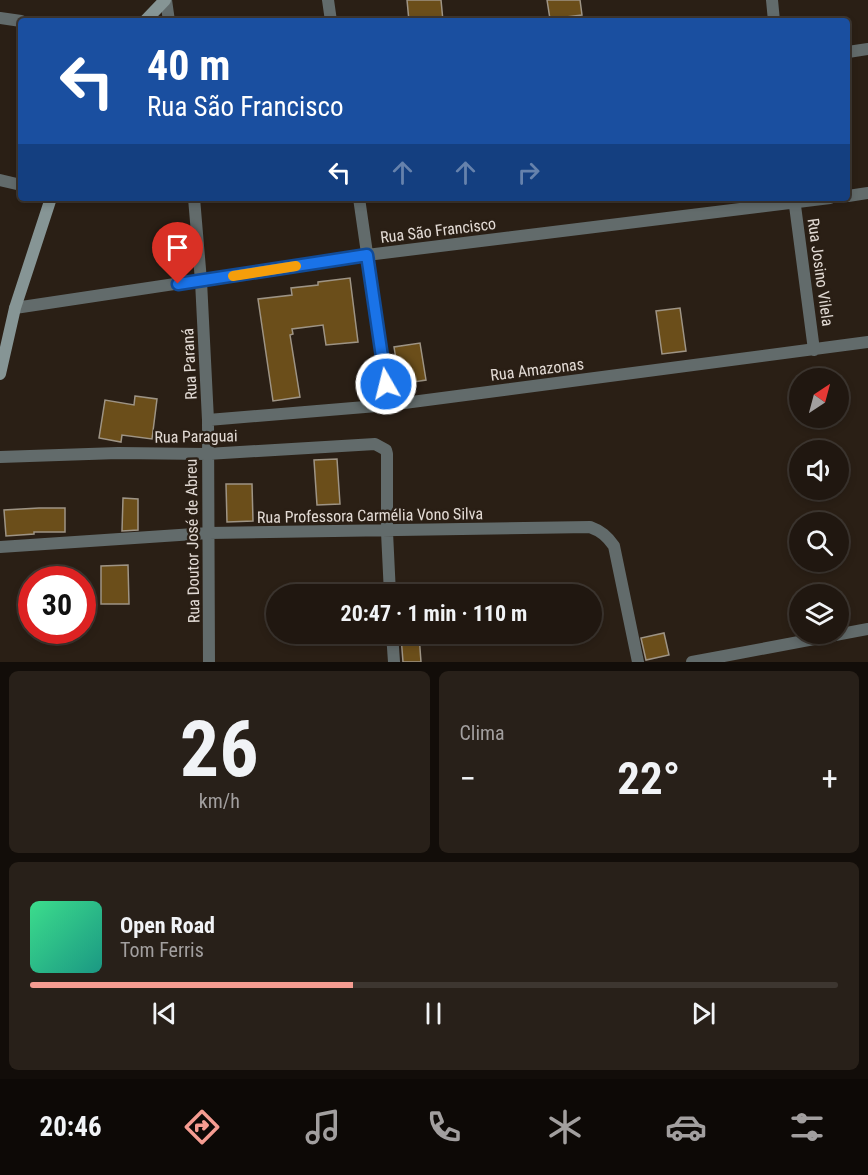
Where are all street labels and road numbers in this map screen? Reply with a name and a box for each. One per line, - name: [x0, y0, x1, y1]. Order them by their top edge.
- street label: Rua São Francisco: [379, 214, 497, 247]
- street label: Rua Josino Vilela: [804, 217, 837, 327]
- street label: Rua Paraná: [178, 328, 201, 400]
- street label: Rua Amazonas: [489, 354, 585, 385]
- street label: Rua Paraguai: [154, 426, 238, 447]
- street label: Rua Doutor José de Abreu: [182, 459, 203, 623]
- street label: Rua Professora Carmélia Vono Silva: [257, 504, 483, 527]

